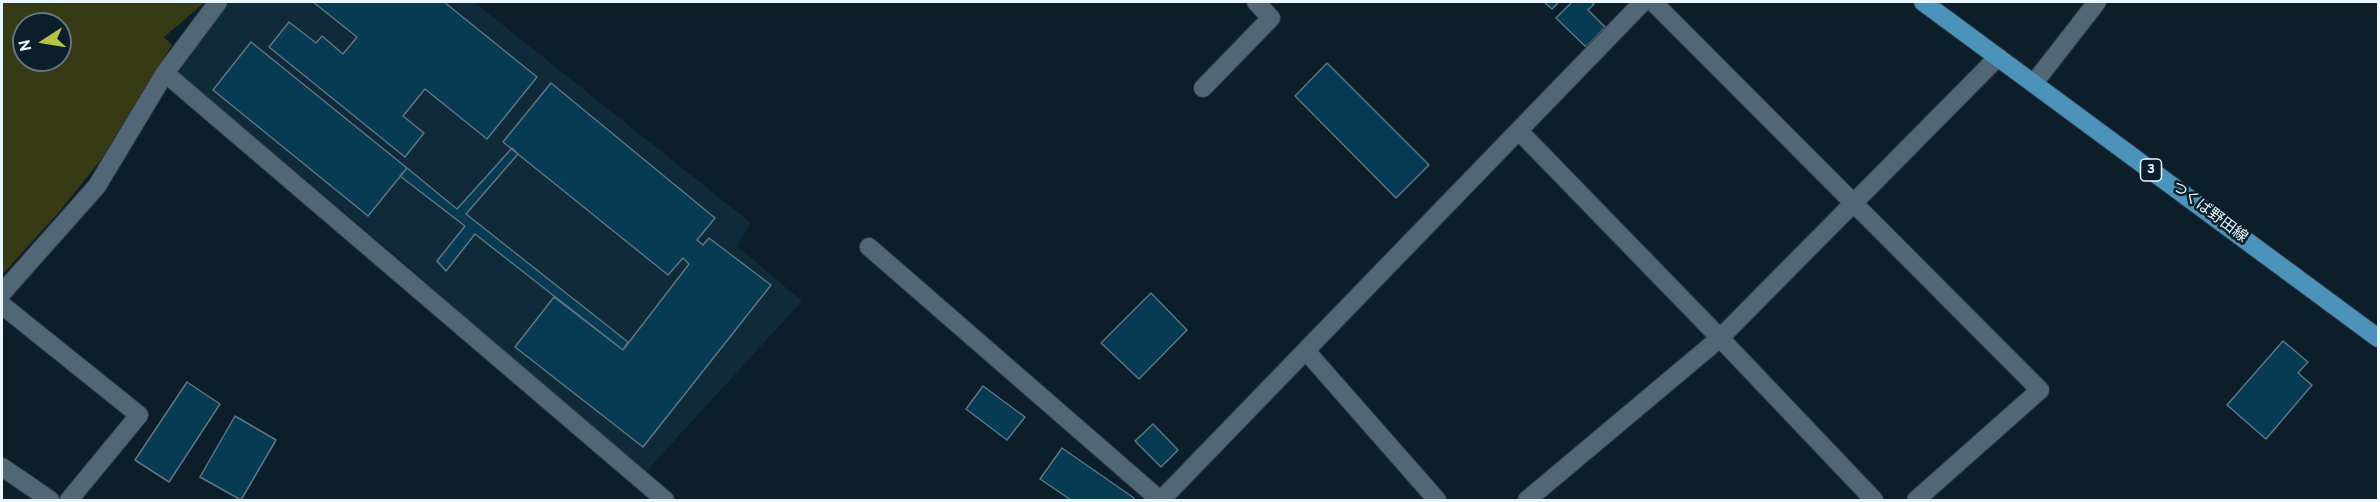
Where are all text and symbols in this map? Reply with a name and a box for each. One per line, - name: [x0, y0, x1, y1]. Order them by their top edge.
- north arrow: [12, 12, 72, 72]
- text: N: [15, 38, 37, 53]
- road number: 3: [2140, 159, 2162, 181]
- street label: つくば野田線: [2168, 179, 2250, 247]

